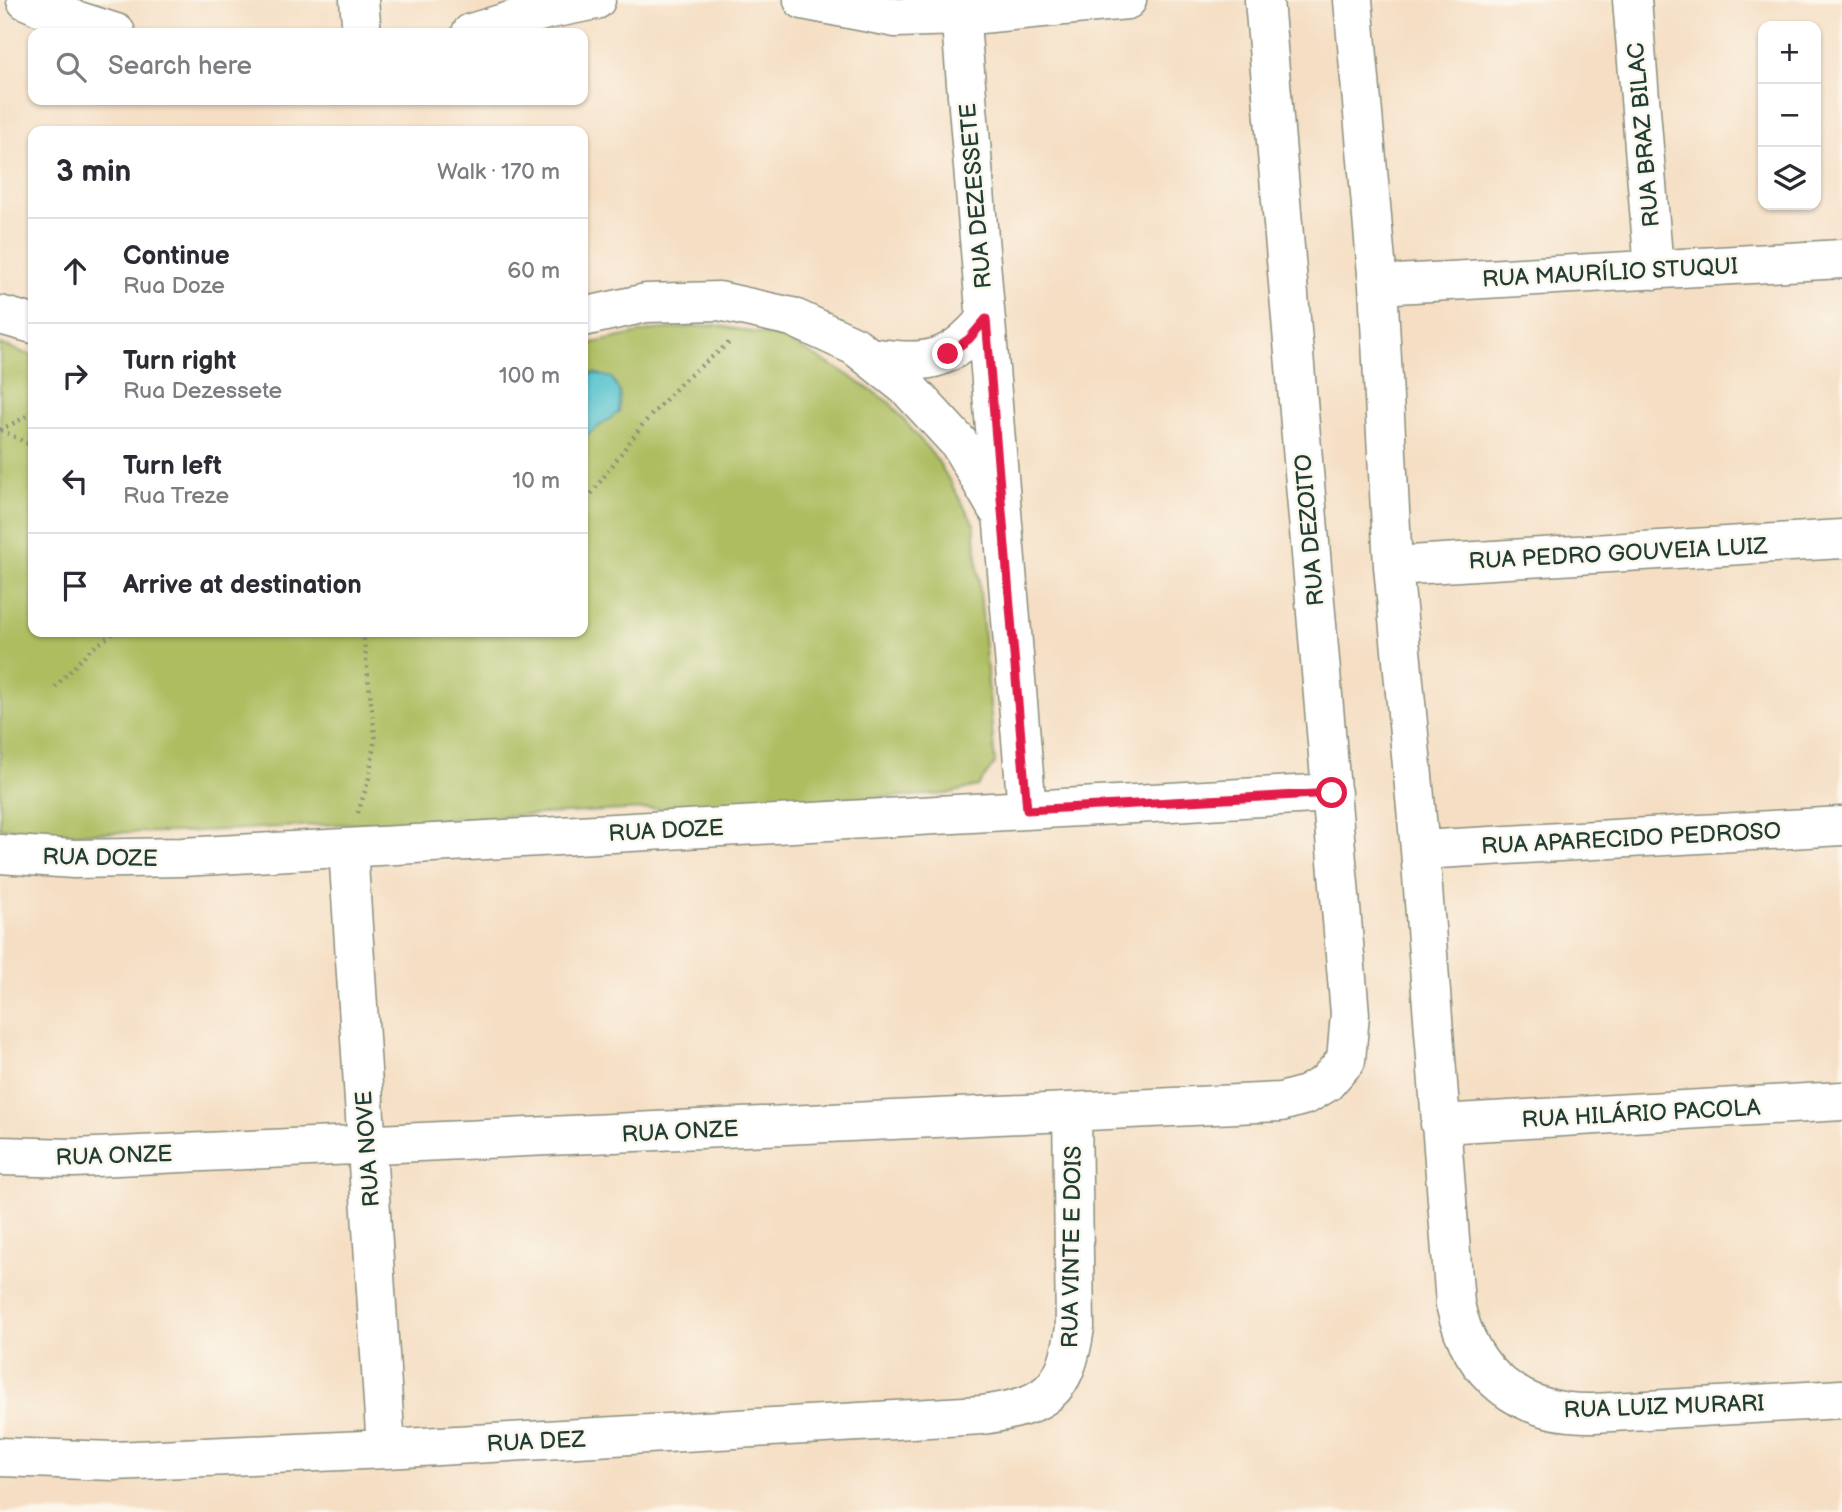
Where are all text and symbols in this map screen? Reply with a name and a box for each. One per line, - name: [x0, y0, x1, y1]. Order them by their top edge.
- map controls: [1758, 21, 1821, 210]
- button: +: [1758, 21, 1821, 84]
- search box: [28, 28, 588, 105]
- street label: RUA BRAZ BILAC: [1622, 41, 1666, 228]
- icon: search: [52, 48, 90, 86]
- text: Search here: [108, 51, 252, 82]
- button: −: [1758, 84, 1821, 147]
- street label: RUA DEZESSETE: [954, 102, 998, 290]
- button: layers: [1758, 147, 1821, 210]
- text: 3 min: [56, 154, 131, 190]
- text: Walk · 170 m: [437, 158, 560, 186]
- text: Continue: [123, 241, 230, 272]
- icon: ahead: [56, 252, 94, 290]
- street label: RUA MAURÍLIO STUQUI: [1481, 252, 1739, 294]
- text: 60 m: [507, 257, 560, 285]
- text: Rua Doze: [123, 272, 225, 300]
- route end: [932, 338, 963, 369]
- text: Turn right: [123, 346, 236, 377]
- icon: right: [56, 357, 94, 395]
- text: 100 m: [499, 362, 560, 390]
- text: Rua Dezessete: [123, 377, 282, 405]
- text: Turn left: [123, 451, 222, 482]
- street label: RUA DEZOITO: [1289, 453, 1331, 607]
- icon: left: [56, 462, 94, 500]
- text: 10 m: [512, 467, 560, 495]
- text: Rua Treze: [123, 482, 229, 510]
- street label: RUA PEDRO GOUVEIA LUIZ: [1468, 532, 1769, 576]
- icon: arrive: [56, 567, 94, 605]
- text: Arrive at destination: [123, 570, 362, 601]
- route start: [1316, 777, 1347, 808]
- street label: RUA DOZE: [608, 814, 724, 848]
- street label: RUA APARECIDO PEDROSO: [1480, 817, 1782, 861]
- street label: RUA DOZE: [42, 843, 158, 873]
- street label: RUA NOVE: [350, 1090, 386, 1208]
- street label: RUA HILÁRIO PACOLA: [1521, 1094, 1762, 1134]
- street label: RUA ONZE: [621, 1115, 739, 1149]
- street label: RUA ONZE: [55, 1140, 173, 1172]
- street label: RUA VINTE E DOIS: [1056, 1146, 1088, 1348]
- street label: RUA LUIZ MURARI: [1563, 1390, 1765, 1424]
- street label: RUA DEZ: [486, 1425, 587, 1459]

